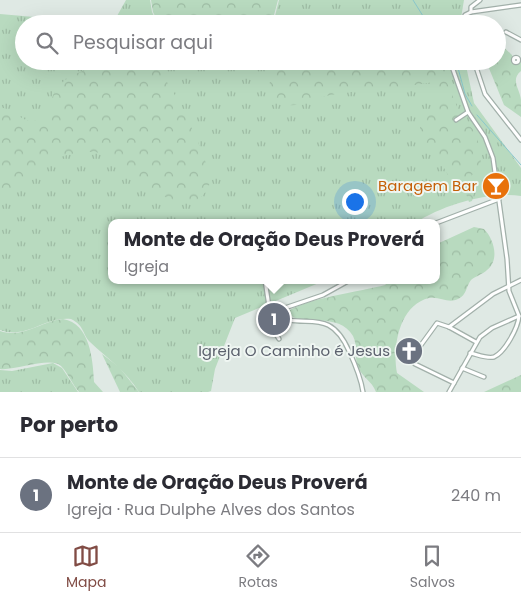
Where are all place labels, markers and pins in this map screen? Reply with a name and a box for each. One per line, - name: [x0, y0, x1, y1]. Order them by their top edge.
- bar icon: Baragem Bar: [481, 171, 511, 201]
- place label: Baragem Bar: [378, 175, 477, 196]
- pin: 1: [258, 300, 290, 338]
- church icon: Igreja O Caminho é Jesus: [394, 336, 424, 366]
- place label: Igreja O Caminho é Jesus: [198, 340, 390, 361]

